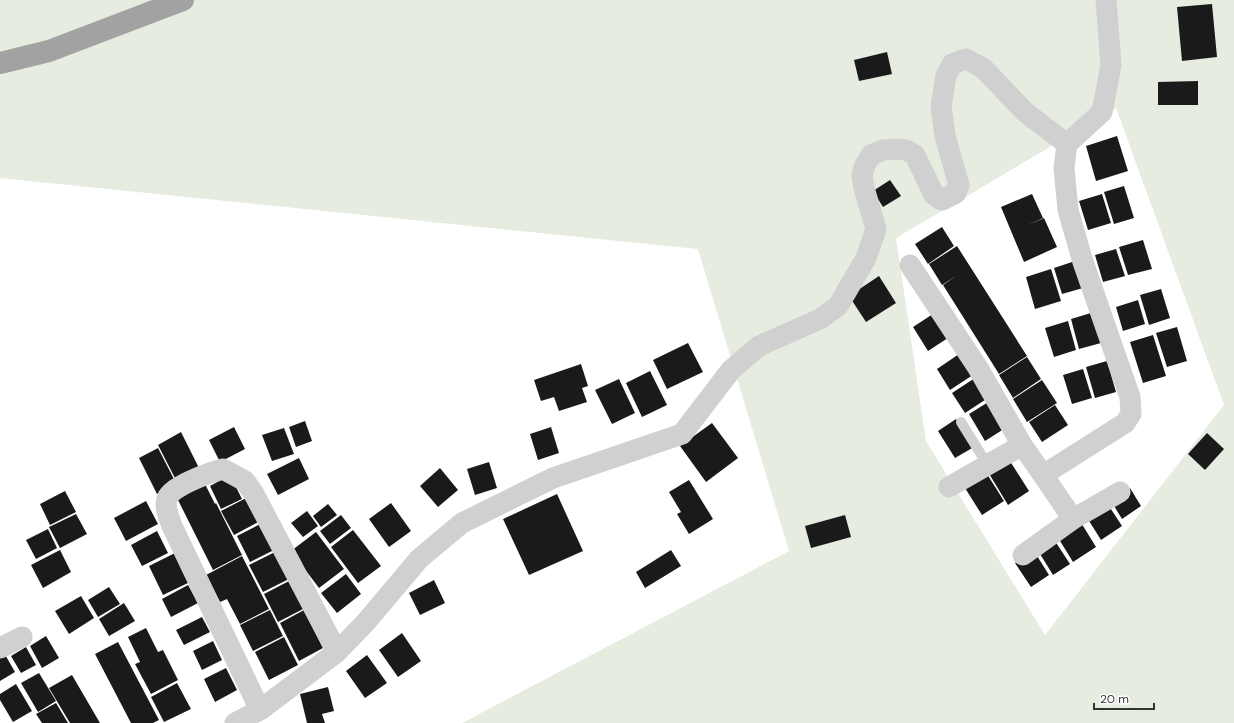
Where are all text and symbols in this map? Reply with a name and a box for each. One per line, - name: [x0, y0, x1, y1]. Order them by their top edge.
- scale bar: [1094, 685, 1154, 711]
- text: 20 m: [1100, 691, 1129, 707]

